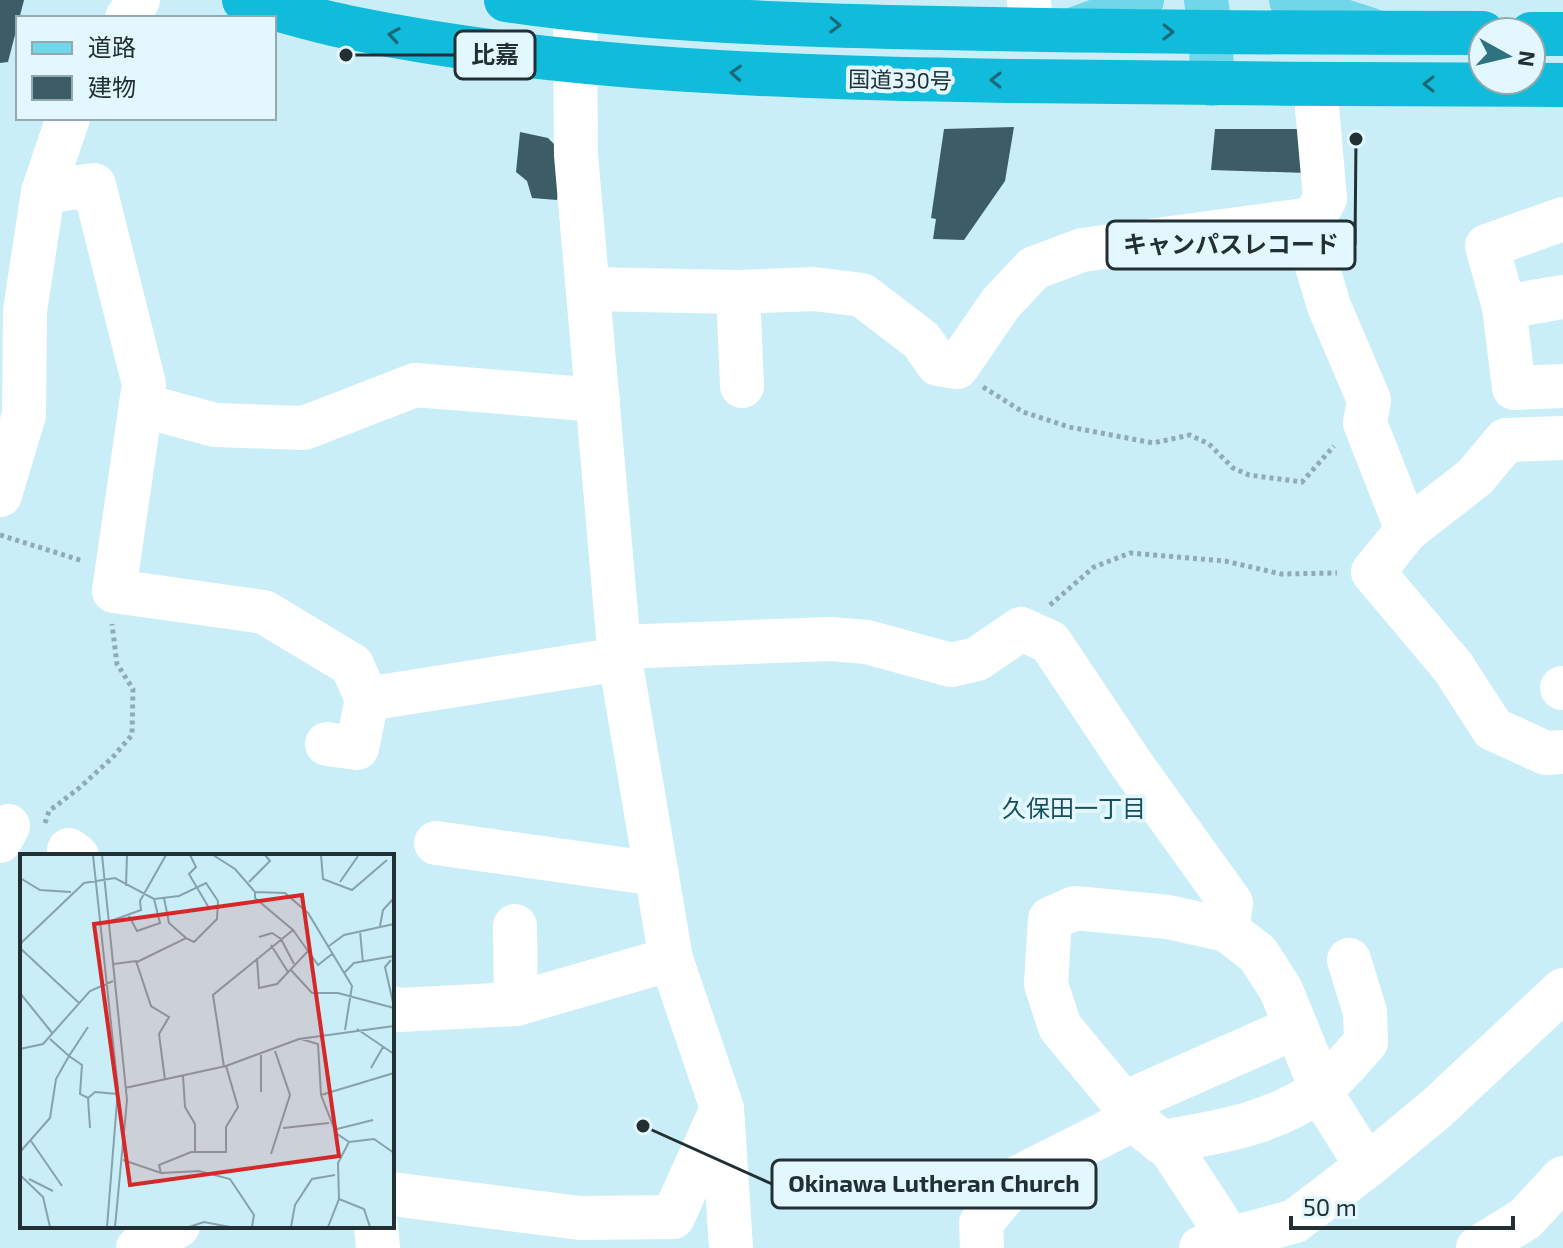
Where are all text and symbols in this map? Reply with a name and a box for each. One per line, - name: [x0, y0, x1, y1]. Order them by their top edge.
- legend: [16, 16, 276, 120]
- north arrow: [1467, 16, 1547, 96]
- one-way arrow: [829, 17, 842, 34]
- one-way arrow: [1162, 24, 1175, 41]
- one-way arrow: [388, 27, 401, 44]
- callout: 比嘉: [455, 31, 535, 79]
- text: 道路: [88, 32, 136, 61]
- text: 比嘉: [471, 39, 519, 68]
- text: N: [1514, 49, 1542, 69]
- one-way arrow: [729, 65, 742, 82]
- street label: 国道330号: [848, 65, 952, 93]
- text: 建物: [88, 72, 136, 101]
- one-way arrow: [989, 72, 1002, 89]
- one-way arrow: [1422, 75, 1435, 93]
- callout: キャンパスレコード: [1107, 221, 1355, 269]
- text: キャンパスレコード: [1123, 229, 1339, 258]
- district label: 久保田一丁目: [1002, 793, 1146, 822]
- inset map: [20, 854, 394, 1228]
- callout: Okinawa Lutheran Church: [772, 1160, 1096, 1208]
- text: Okinawa Lutheran Church: [788, 1168, 1080, 1197]
- scale bar: [1291, 1180, 1513, 1230]
- text: 50 m: [1303, 1192, 1357, 1221]

